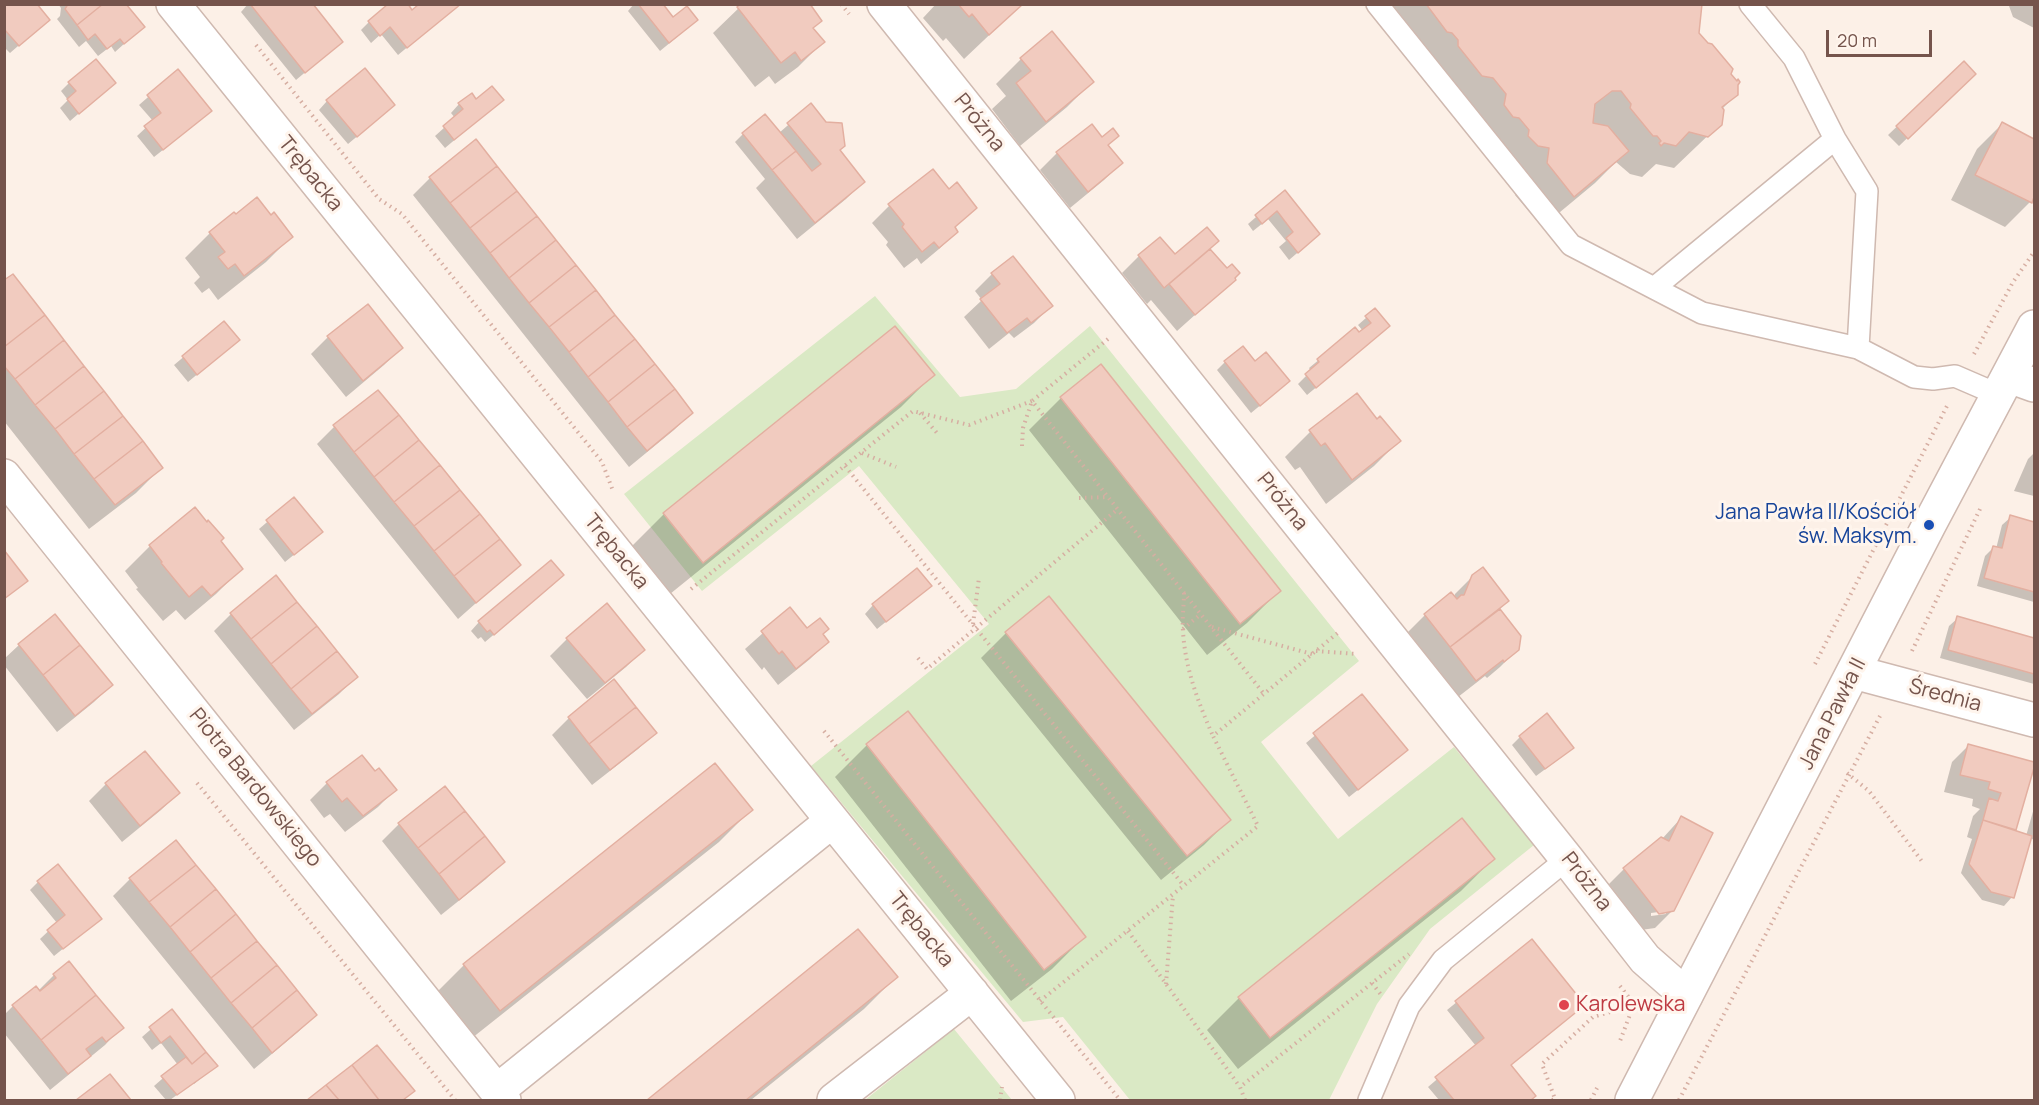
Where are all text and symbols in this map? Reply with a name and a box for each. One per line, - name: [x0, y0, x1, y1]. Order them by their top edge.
- scale bar: [1829, 18, 1936, 56]
- text: 20 m: [1837, 28, 1877, 52]
- street label: Próżna: [948, 89, 1010, 157]
- street label: Trębacka: [272, 131, 348, 217]
- street label: Próżna: [1251, 468, 1313, 536]
- place label: Jana Pawła II/Kościół św. Maksym.: [1715, 500, 1917, 550]
- street label: Trębacka: [578, 509, 654, 595]
- marker: Jana Pawła II/Kościół św. Maksym.: [1922, 518, 1936, 532]
- street label: Jana Pawła II: [1794, 654, 1872, 774]
- street label: Średnia: [1906, 674, 1984, 718]
- street label: Piotra Bardowskiego: [183, 704, 327, 872]
- street label: Próżna: [1555, 848, 1617, 916]
- street label: Trębacka: [883, 887, 959, 973]
- place label: Karolewska: [1576, 992, 1685, 1018]
- marker: Karolewska: [1557, 998, 1571, 1012]

